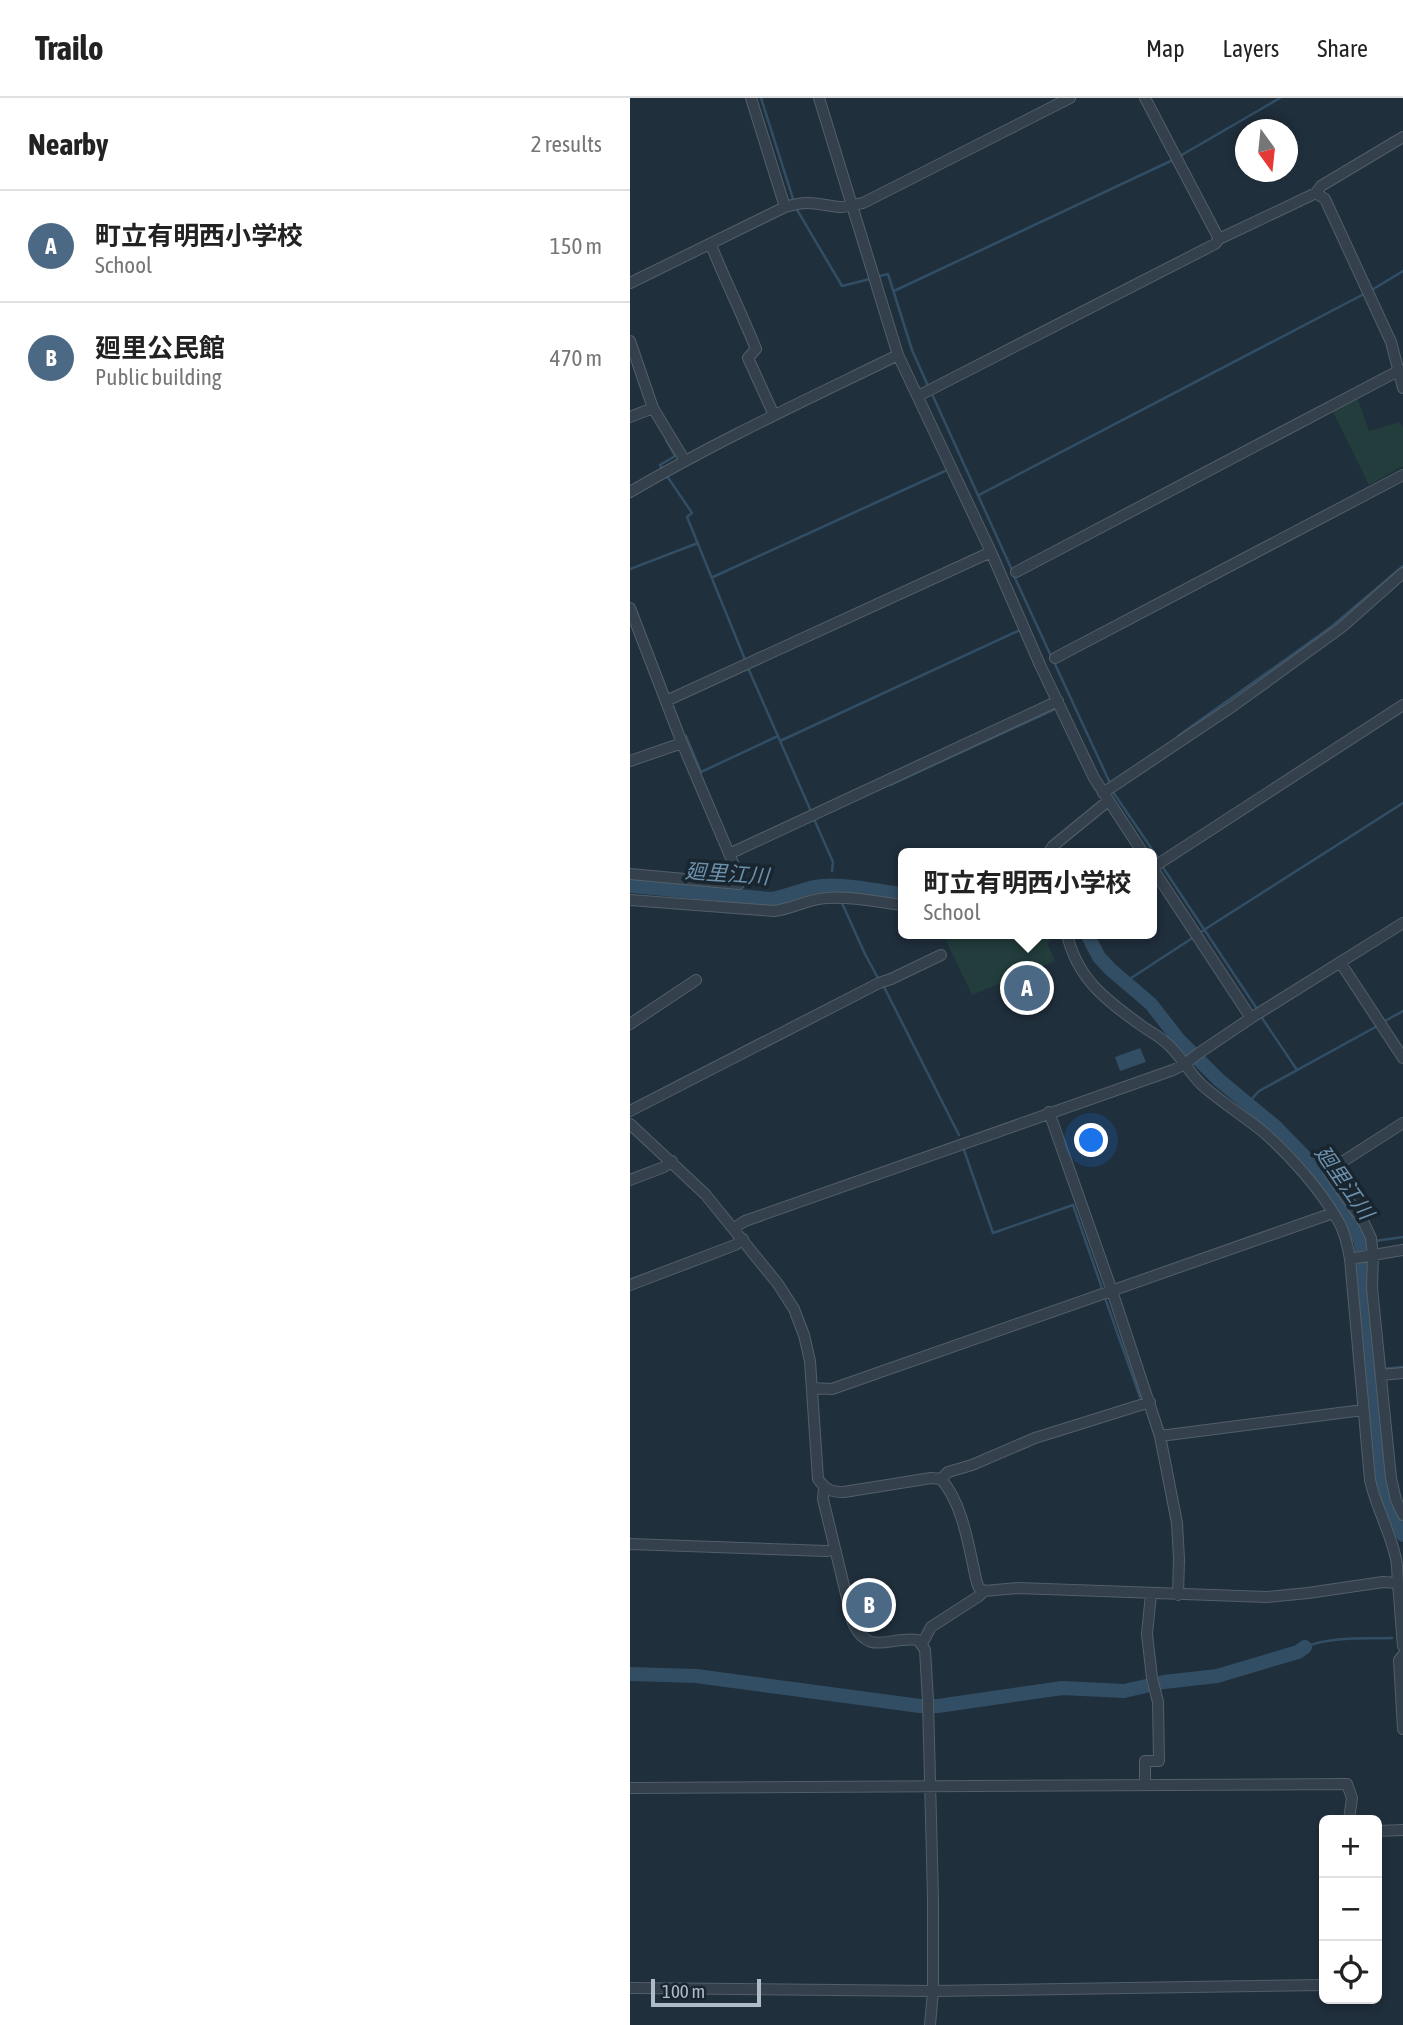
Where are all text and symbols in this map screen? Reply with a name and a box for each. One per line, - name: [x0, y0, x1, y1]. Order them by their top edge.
- text: Trailo: [35, 29, 103, 67]
- text: Map: [1146, 35, 1185, 62]
- text: Layers: [1223, 35, 1279, 62]
- text: Share: [1317, 35, 1368, 62]
- north arrow: [1235, 119, 1298, 182]
- text: Nearby: [28, 127, 108, 161]
- text: 2 results: [531, 131, 602, 157]
- text: 町立有明西小学校: [95, 221, 303, 251]
- text: A: [45, 233, 57, 259]
- text: 150 m: [550, 233, 602, 259]
- text: School: [95, 252, 152, 278]
- text: 廻里公民館: [95, 333, 225, 363]
- text: B: [46, 345, 56, 371]
- text: 470 m: [550, 345, 602, 371]
- text: Public building: [95, 364, 222, 390]
- popup: [898, 848, 1157, 939]
- water label: 廻里江川: [684, 858, 772, 888]
- text: 町立有明西小学校: [923, 868, 1132, 898]
- text: School: [923, 899, 981, 925]
- pin: A: [1004, 962, 1050, 1014]
- your location: [1074, 1123, 1108, 1157]
- water label: 廻里江川: [1311, 1141, 1380, 1225]
- pin: B: [846, 1579, 892, 1631]
- map controls: [1319, 1815, 1382, 2004]
- button: +: [1319, 1815, 1382, 1878]
- button: −: [1319, 1878, 1382, 1941]
- button: locate: [1319, 1941, 1382, 2004]
- scale bar: [651, 1976, 761, 2008]
- text: 100 m: [662, 1980, 705, 2002]

